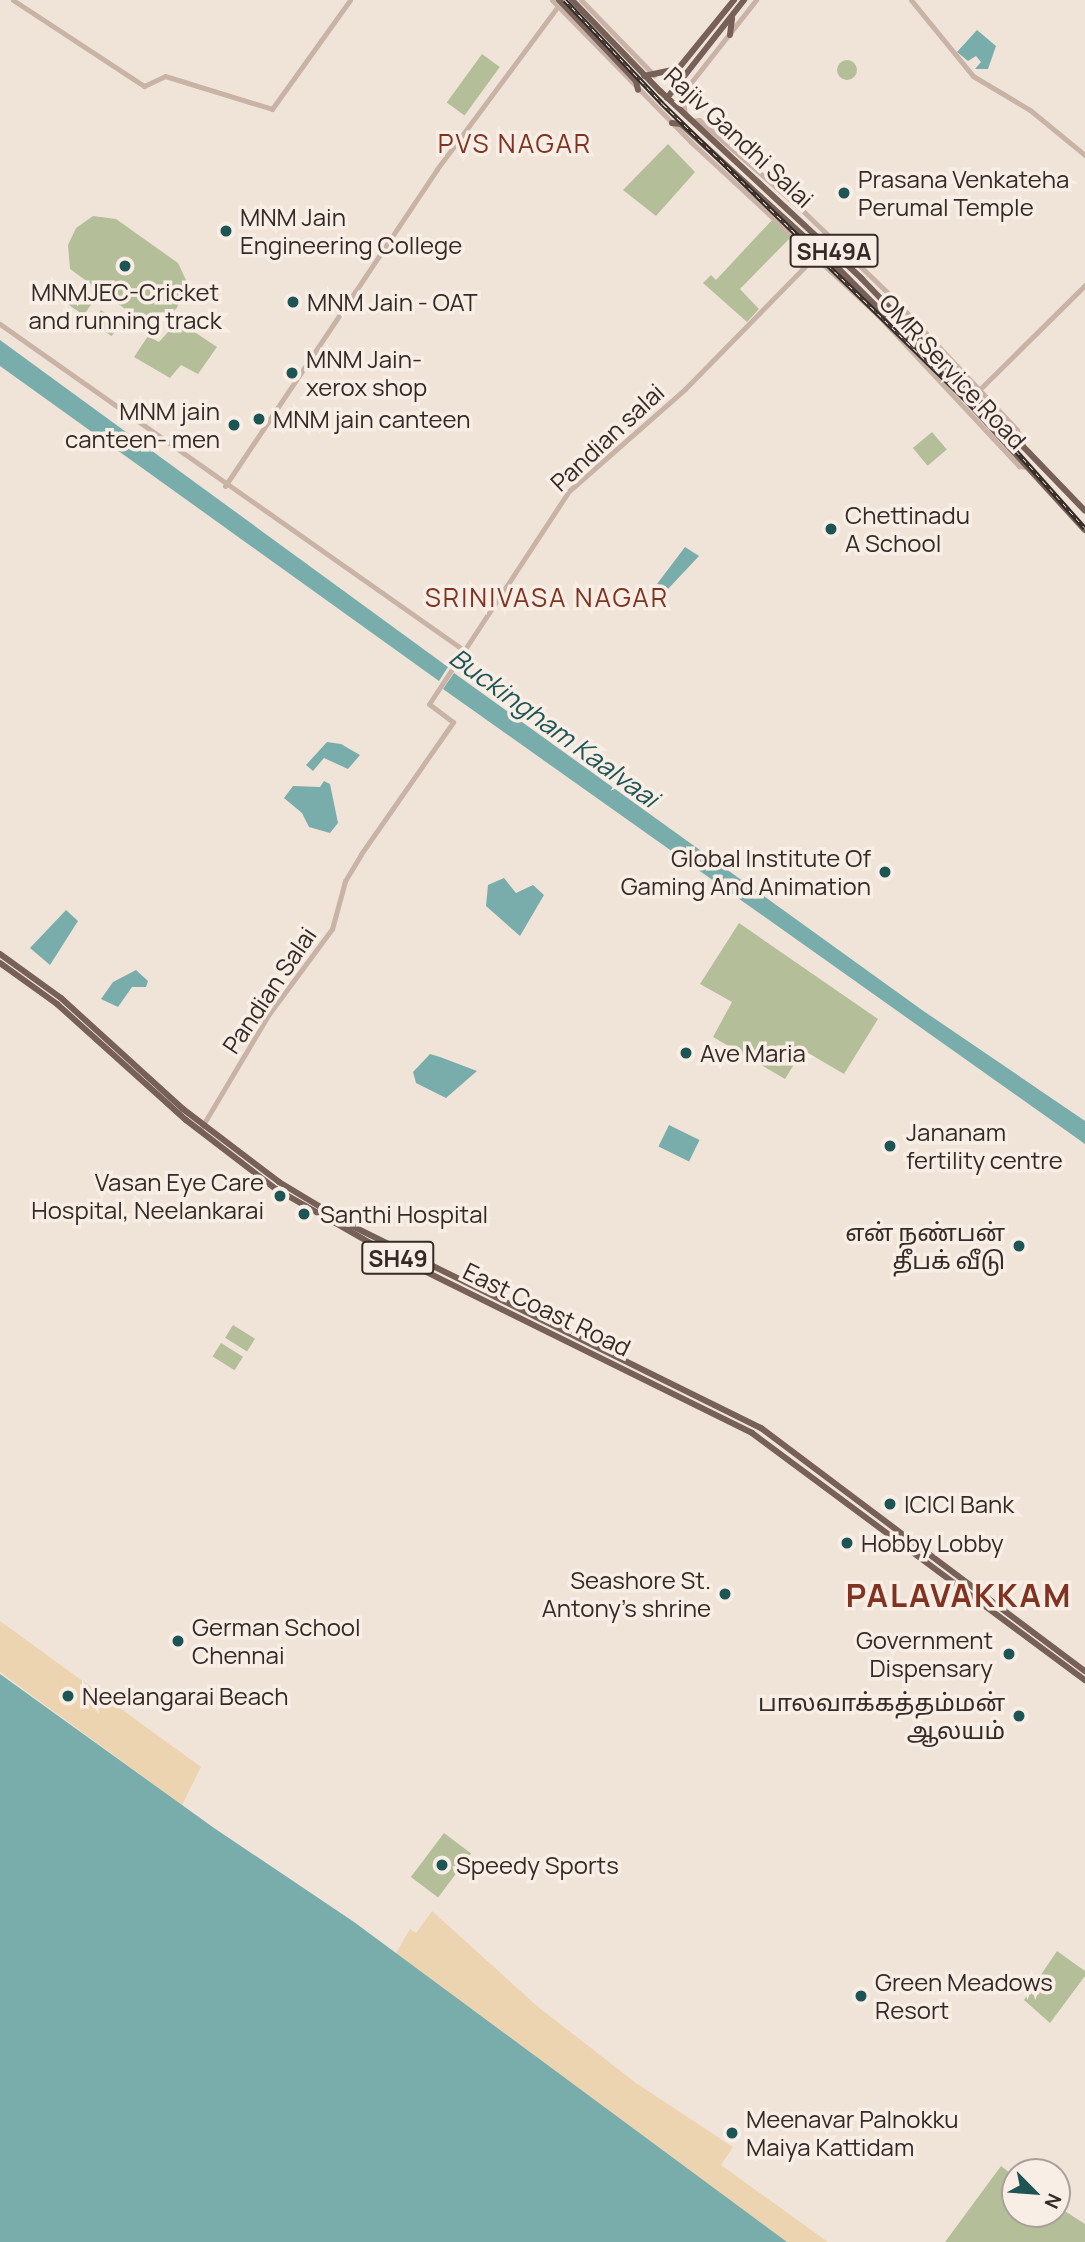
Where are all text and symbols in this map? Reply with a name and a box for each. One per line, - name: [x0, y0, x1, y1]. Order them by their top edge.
- street label: Rajiv Gandhi Salai: [659, 61, 819, 213]
- district label: PVS NAGAR: [439, 128, 591, 160]
- place label: Prasana Venkateha Perumal Temple: [858, 165, 1069, 221]
- marker: Prasana Venkateha Perumal Temple: [836, 185, 852, 201]
- place label: MNM Jain Engineering College: [240, 203, 462, 259]
- marker: MNM Jain Engineering College: [218, 223, 234, 239]
- road number: SH49A: [788, 232, 880, 270]
- marker: MNMJEC-Cricket and running track: [117, 258, 133, 274]
- place label: MNMJEC-Cricket and running track: [28, 278, 222, 334]
- place label: MNM Jain - OAT: [307, 288, 478, 316]
- street label: OMR Service Road: [874, 288, 1032, 454]
- marker: MNM Jain - OAT: [285, 294, 301, 310]
- place label: MNM Jain- xerox shop: [306, 345, 427, 401]
- marker: MNM Jain- xerox shop: [284, 365, 300, 381]
- street label: Pandian salai: [544, 377, 670, 497]
- place label: MNM jain canteen- men: [65, 397, 220, 453]
- place label: MNM jain canteen: [273, 405, 470, 433]
- marker: MNM jain canteen: [251, 411, 267, 427]
- marker: MNM jain canteen- men: [226, 417, 242, 433]
- place label: Chettinadu A School: [845, 501, 970, 557]
- marker: Chettinadu A School: [823, 521, 839, 537]
- district label: SRINIVASA NAGAR: [427, 582, 667, 614]
- water label: Buckingham Kaalvaai: [444, 642, 664, 814]
- place label: Global Institute Of Gaming And Animation: [621, 844, 871, 900]
- marker: Global Institute Of Gaming And Animation: [877, 864, 893, 880]
- street label: Pandian Salai: [216, 921, 322, 1059]
- place label: Ave Maria: [700, 1039, 806, 1067]
- marker: Ave Maria: [678, 1045, 694, 1061]
- place label: Jananam fertility centre: [906, 1118, 1063, 1174]
- marker: Jananam fertility centre: [880, 1136, 900, 1156]
- place label: Vasan Eye Care Hospital, Neelankarai: [31, 1168, 264, 1224]
- marker: Vasan Eye Care Hospital, Neelankarai: [270, 1186, 290, 1206]
- place label: Santhi Hospital: [320, 1200, 488, 1228]
- marker: Santhi Hospital: [294, 1204, 314, 1224]
- place label: என் நண்பன் தீபக் வீடு: [845, 1218, 1005, 1274]
- road number: SH49: [361, 1238, 435, 1278]
- marker: என் நண்பன் தீபக் வீடு: [1011, 1238, 1027, 1254]
- street label: East Coast Road: [459, 1256, 635, 1362]
- place label: ICICI Bank: [904, 1490, 1014, 1518]
- marker: ICICI Bank: [882, 1496, 898, 1512]
- place label: Hobby Lobby: [861, 1529, 1004, 1557]
- marker: Hobby Lobby: [839, 1535, 855, 1551]
- place label: Seashore St. Antony's shrine: [542, 1566, 711, 1622]
- district label: PALAVAKKAM: [847, 1576, 1071, 1614]
- marker: Seashore St. Antony's shrine: [717, 1586, 733, 1602]
- place label: German School Chennai: [192, 1613, 361, 1669]
- place label: Government Dispensary: [856, 1626, 993, 1682]
- marker: German School Chennai: [170, 1633, 186, 1649]
- marker: Government Dispensary: [999, 1644, 1019, 1664]
- place label: Neelangarai Beach: [82, 1682, 288, 1710]
- marker: Neelangarai Beach: [60, 1688, 76, 1704]
- place label: பாலவாக்கத்தம்மன் ஆலயம்: [758, 1688, 1005, 1744]
- marker: பாலவாக்கத்தம்மன் ஆலயம்: [1011, 1708, 1027, 1724]
- place label: Speedy Sports: [456, 1851, 619, 1879]
- marker: Speedy Sports: [434, 1857, 450, 1873]
- place label: Green Meadows Resort: [875, 1968, 1053, 2024]
- marker: Green Meadows Resort: [853, 1988, 869, 2004]
- place label: Meenavar Palnokku Maiya Kattidam: [746, 2105, 959, 2161]
- marker: Meenavar Palnokku Maiya Kattidam: [724, 2125, 740, 2141]
- north arrow: [1001, 2158, 1071, 2228]
- text: N: [1039, 2189, 1068, 2213]

